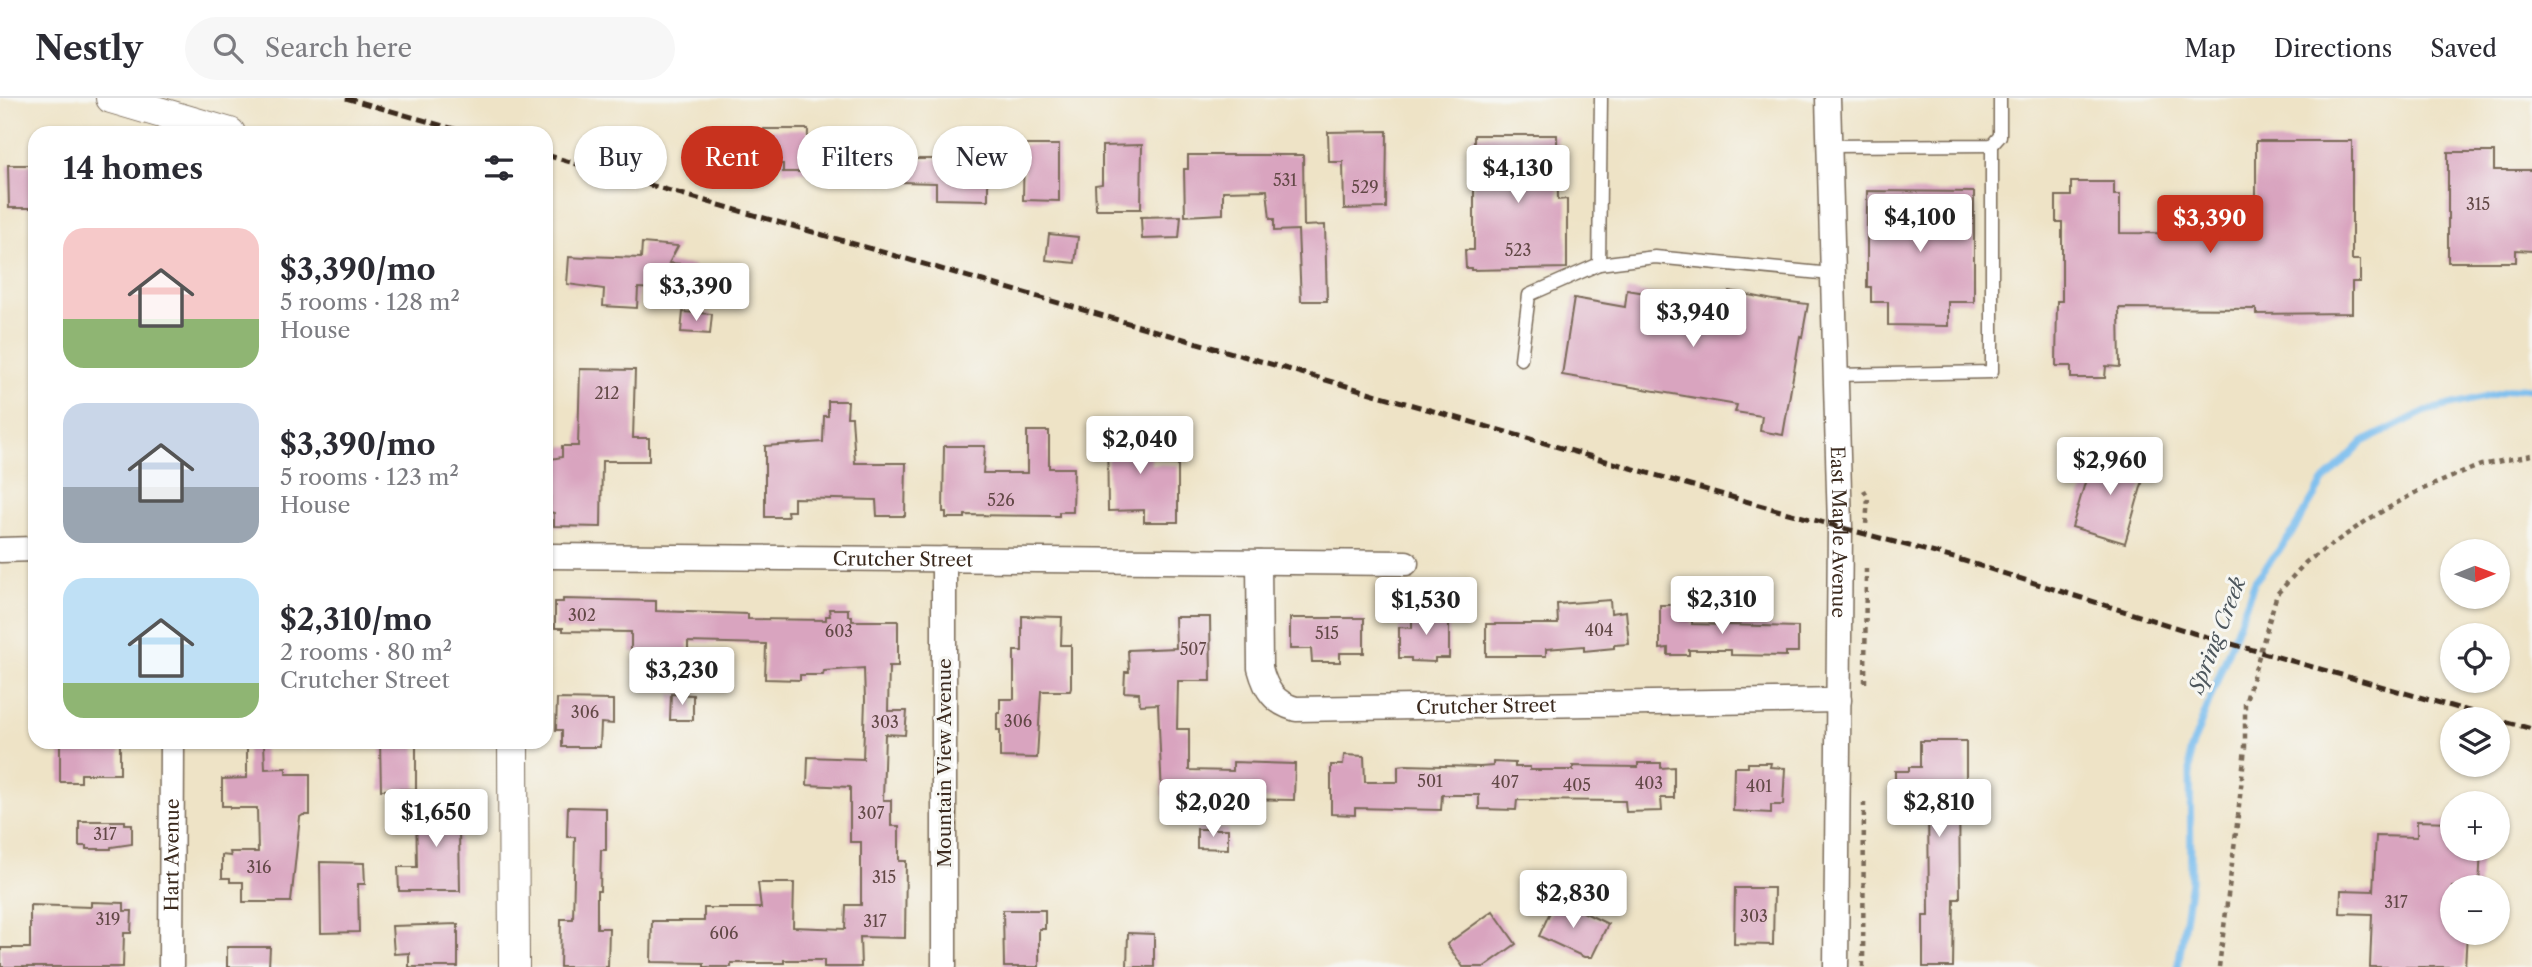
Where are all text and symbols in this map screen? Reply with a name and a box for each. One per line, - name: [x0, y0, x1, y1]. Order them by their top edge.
- search box: [185, 17, 675, 80]
- text: Nestly: [35, 28, 143, 69]
- icon: search: [209, 29, 247, 67]
- text: Search here: [265, 32, 412, 64]
- text: Map: [2184, 34, 2236, 63]
- text: Directions: [2274, 34, 2392, 63]
- text: Saved: [2430, 34, 2497, 63]
- chip: Buy: [574, 126, 667, 189]
- chip: Rent: [681, 126, 783, 189]
- chip: Filters: [797, 126, 918, 189]
- chip: New: [932, 126, 1032, 189]
- pin: $4,130: [1461, 146, 1575, 205]
- icon: filters: [480, 149, 518, 187]
- text: 14 homes: [63, 150, 203, 187]
- text: $4,130: [1483, 154, 1553, 182]
- house number: 531: [1273, 170, 1297, 190]
- house number: 529: [1351, 177, 1379, 197]
- pin: $4,100: [1863, 194, 1977, 254]
- house number: 315: [2466, 194, 2490, 214]
- pin: $3,390: [2153, 195, 2267, 255]
- text: $4,100: [1884, 203, 1956, 231]
- text: $3,390: [2173, 204, 2247, 232]
- house number: 523: [1505, 240, 1531, 260]
- text: $3,390/mo: [280, 251, 436, 288]
- icon: home: [119, 256, 203, 340]
- pin: $3,390: [639, 264, 753, 323]
- text: $3,390: [659, 272, 733, 300]
- text: 5 rooms · 128 m²: [280, 288, 460, 316]
- pin: $3,940: [1636, 289, 1750, 349]
- text: $3,940: [1656, 298, 1730, 326]
- text: House: [280, 316, 350, 344]
- house number: 212: [594, 383, 620, 403]
- pin: $2,040: [1083, 416, 1197, 476]
- text: $2,040: [1102, 425, 1178, 453]
- text: $3,390/mo: [280, 426, 436, 463]
- icon: home: [119, 431, 203, 515]
- pin: $2,960: [2053, 438, 2167, 497]
- street label: East Maple Avenue: [1826, 446, 1852, 618]
- text: $2,960: [2073, 446, 2147, 474]
- text: 5 rooms · 123 m²: [280, 463, 459, 491]
- house number: 526: [987, 490, 1015, 510]
- text: House: [280, 491, 350, 519]
- north arrow: [2440, 539, 2510, 609]
- map controls: [2440, 539, 2510, 945]
- street label: Crutcher Street: [833, 547, 973, 571]
- water label: Spring Creek: [2183, 573, 2251, 698]
- pin: $2,310: [1665, 576, 1779, 636]
- pin: $1,530: [1369, 578, 1483, 637]
- text: $2,310: [1687, 585, 1757, 613]
- text: $1,530: [1391, 586, 1461, 614]
- text: $2,310/mo: [280, 601, 432, 638]
- house number: 302: [568, 605, 596, 625]
- icon: home: [119, 606, 203, 690]
- house number: 404: [1585, 620, 1613, 640]
- house number: 603: [825, 621, 853, 641]
- house number: 515: [1315, 623, 1339, 643]
- button: locate: [2440, 623, 2510, 693]
- text: 2 rooms · 80 m²: [280, 638, 452, 666]
- house number: 507: [1180, 639, 1206, 659]
- pin: $3,230: [625, 648, 739, 707]
- text: $3,230: [645, 656, 719, 684]
- street label: Mountain View Avenue: [933, 658, 956, 868]
- text: Crutcher Street: [280, 666, 450, 694]
- street label: Crutcher Street: [1416, 693, 1557, 719]
- house number: 306: [571, 702, 599, 722]
- button: layers: [2440, 707, 2510, 777]
- house number: 306: [1004, 711, 1032, 731]
- house number: 303: [871, 712, 899, 732]
- house number: 501: [1417, 771, 1443, 791]
- house number: 407: [1491, 772, 1519, 792]
- house number: 403: [1635, 773, 1663, 793]
- house number: 405: [1563, 775, 1591, 795]
- house number: 401: [1746, 776, 1772, 796]
- pin: $2,020: [1156, 780, 1270, 839]
- pin: $2,810: [1882, 780, 1996, 839]
- text: $2,020: [1175, 788, 1251, 816]
- text: $2,810: [1903, 788, 1975, 816]
- pin: $1,650: [379, 790, 493, 849]
- button: +: [2440, 791, 2510, 861]
- text: $1,650: [401, 798, 471, 826]
- street label: Hart Avenue: [160, 799, 183, 911]
- house number: 307: [858, 803, 885, 823]
- house number: 317: [93, 824, 117, 844]
- house number: 316: [247, 857, 271, 877]
- house number: 315: [872, 867, 896, 887]
- pin: $2,830: [1516, 870, 1630, 930]
- button: −: [2440, 875, 2510, 945]
- text: $2,830: [1536, 879, 1610, 907]
- house number: 317: [2384, 892, 2408, 912]
- house number: 303: [1740, 906, 1768, 926]
- house number: 319: [96, 909, 120, 929]
- house number: 317: [863, 911, 887, 931]
- house number: 606: [710, 923, 738, 943]

